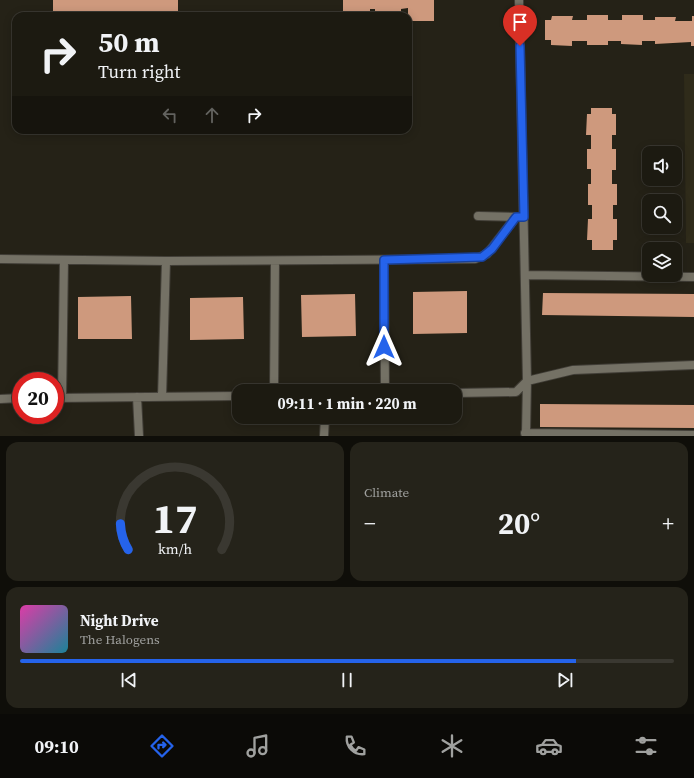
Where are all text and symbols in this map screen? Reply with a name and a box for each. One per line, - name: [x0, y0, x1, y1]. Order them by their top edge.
- pin: [503, 5, 537, 46]
- icon: arrive: [509, 11, 531, 33]
- text: 50 m: [98, 23, 160, 61]
- icon: right: [32, 28, 84, 80]
- text: Turn right: [98, 59, 180, 84]
- icon: left: [159, 104, 181, 126]
- icon: ahead: [201, 104, 223, 126]
- icon: right: [243, 104, 265, 126]
- map controls: [642, 146, 682, 282]
- button: sound: [642, 146, 682, 186]
- button: search: [642, 194, 682, 234]
- button: layers: [642, 242, 682, 282]
- position arrow: [363, 326, 405, 368]
- speed limit sign: 20: [12, 372, 64, 424]
- text: 09:11 · 1 min · 220 m: [278, 393, 417, 414]
- text: Climate: [364, 484, 409, 501]
- text: 17: [152, 489, 198, 546]
- text: 20°: [498, 503, 540, 544]
- text: −: [364, 508, 376, 538]
- text: +: [662, 508, 674, 538]
- text: km/h: [158, 538, 192, 558]
- text: Night Drive: [80, 610, 159, 631]
- text: The Halogens: [80, 631, 160, 648]
- icon: previous: [118, 669, 140, 691]
- icon: pause: [336, 669, 358, 691]
- icon: next: [554, 669, 576, 691]
- icon: directions: [148, 732, 176, 760]
- icon: music: [244, 732, 272, 760]
- icon: phone: [341, 732, 369, 760]
- icon: climate: [438, 732, 466, 760]
- icon: car: [535, 732, 563, 760]
- icon: filters: [632, 732, 660, 760]
- text: 09:10: [34, 734, 79, 759]

